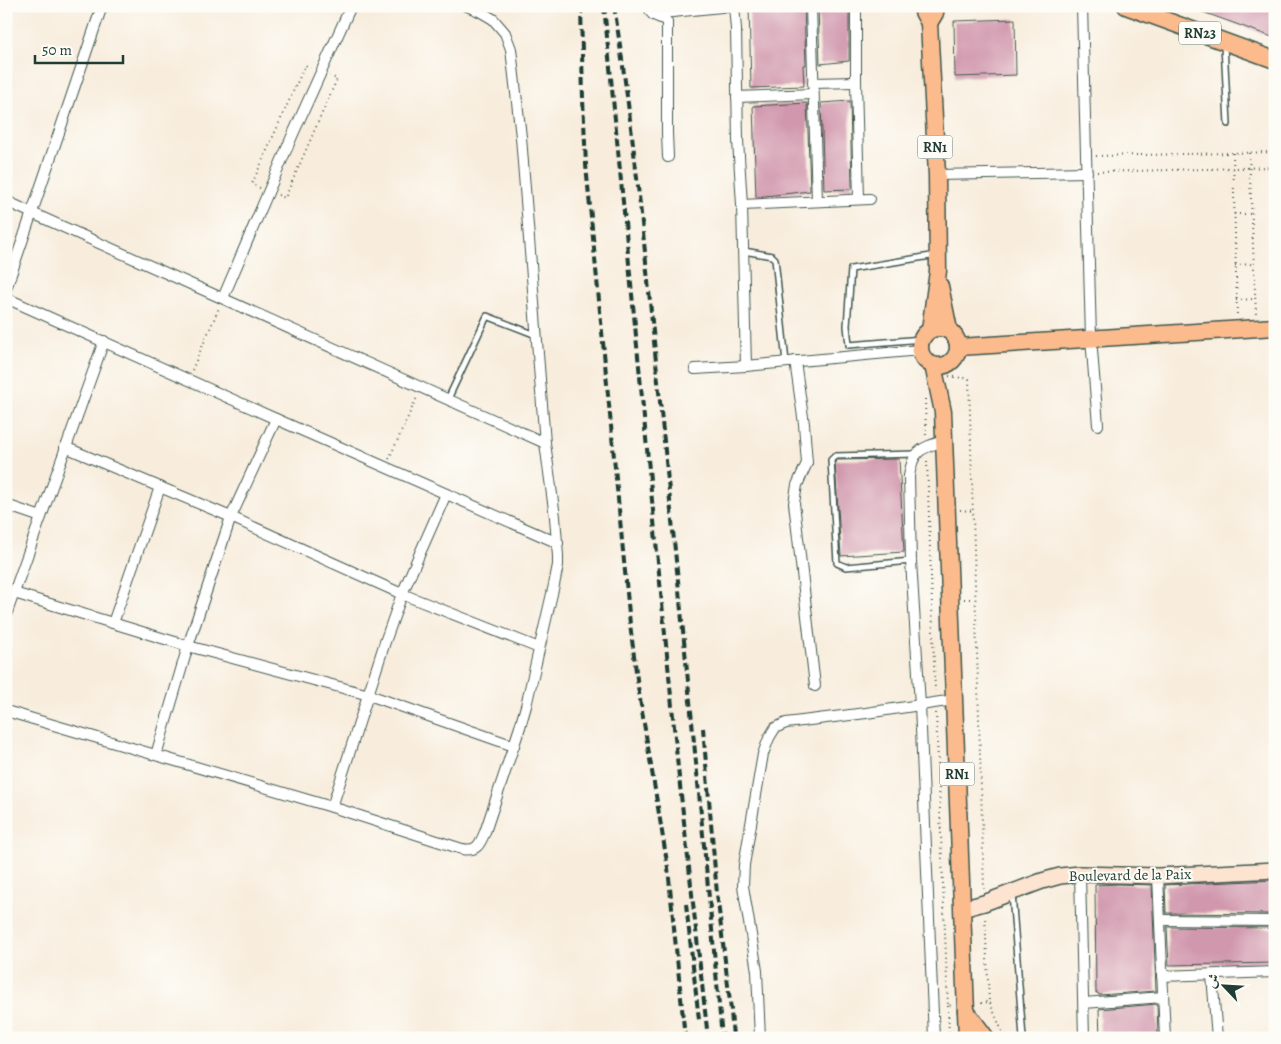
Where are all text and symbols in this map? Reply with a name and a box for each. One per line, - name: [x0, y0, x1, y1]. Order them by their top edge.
- road number: RN23: [1179, 22, 1221, 44]
- scale bar: [35, 32, 122, 64]
- text: 50 m: [42, 40, 72, 60]
- road number: RN1: [918, 136, 952, 158]
- road number: RN1: [940, 762, 974, 786]
- street label: Boulevard de la Paix: [1069, 864, 1191, 886]
- north arrow: [1198, 962, 1248, 1012]
- text: ش: [1201, 970, 1224, 991]

